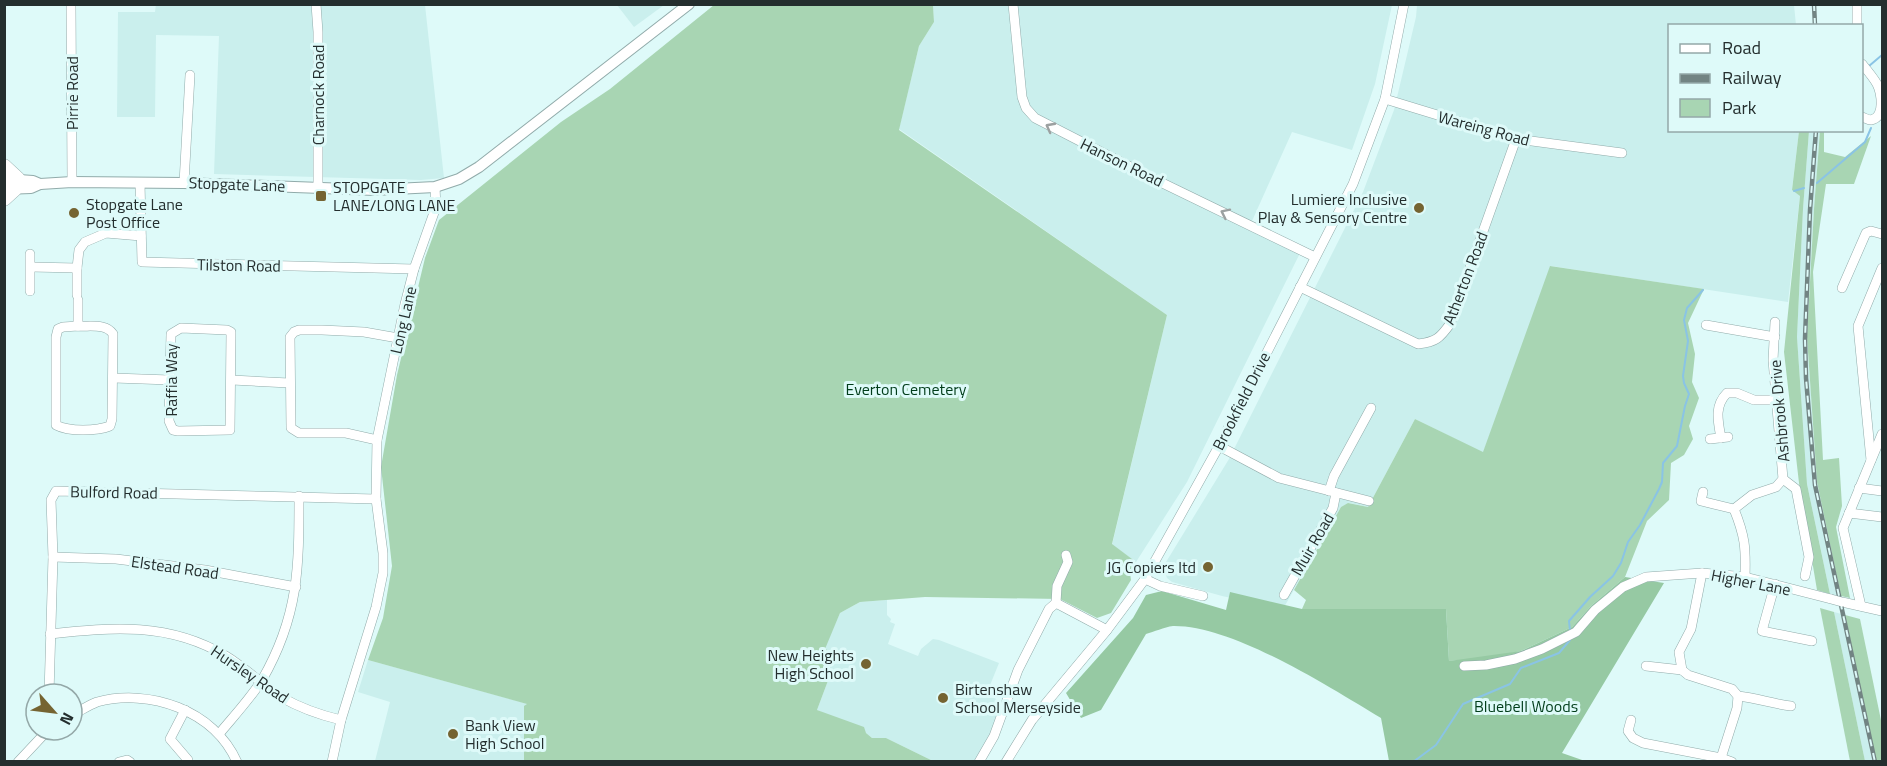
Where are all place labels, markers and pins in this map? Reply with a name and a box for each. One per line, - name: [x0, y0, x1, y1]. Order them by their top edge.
- place label: STOPGATE LANE/LONG LANE: [333, 175, 456, 217]
- place label: Lumiere Inclusive Play & Sensory Centre: [1258, 187, 1407, 229]
- marker: STOPGATE LANE/LONG LANE: [314, 189, 328, 203]
- place label: Stopgate Lane Post Office: [86, 192, 183, 234]
- marker: Lumiere Inclusive Play & Sensory Centre: [1412, 201, 1426, 215]
- marker: Stopgate Lane Post Office: [67, 206, 81, 220]
- place label: JG Copiers ltd: [1107, 555, 1196, 579]
- marker: JG Copiers ltd: [1201, 560, 1215, 574]
- place label: New Heights High School: [767, 643, 854, 685]
- marker: New Heights High School: [859, 657, 873, 671]
- place label: Birtenshaw School Merseyside: [955, 677, 1081, 719]
- marker: Birtenshaw School Merseyside: [936, 691, 950, 705]
- place label: Bank View High School: [465, 713, 544, 755]
- marker: Bank View High School: [446, 727, 460, 741]

